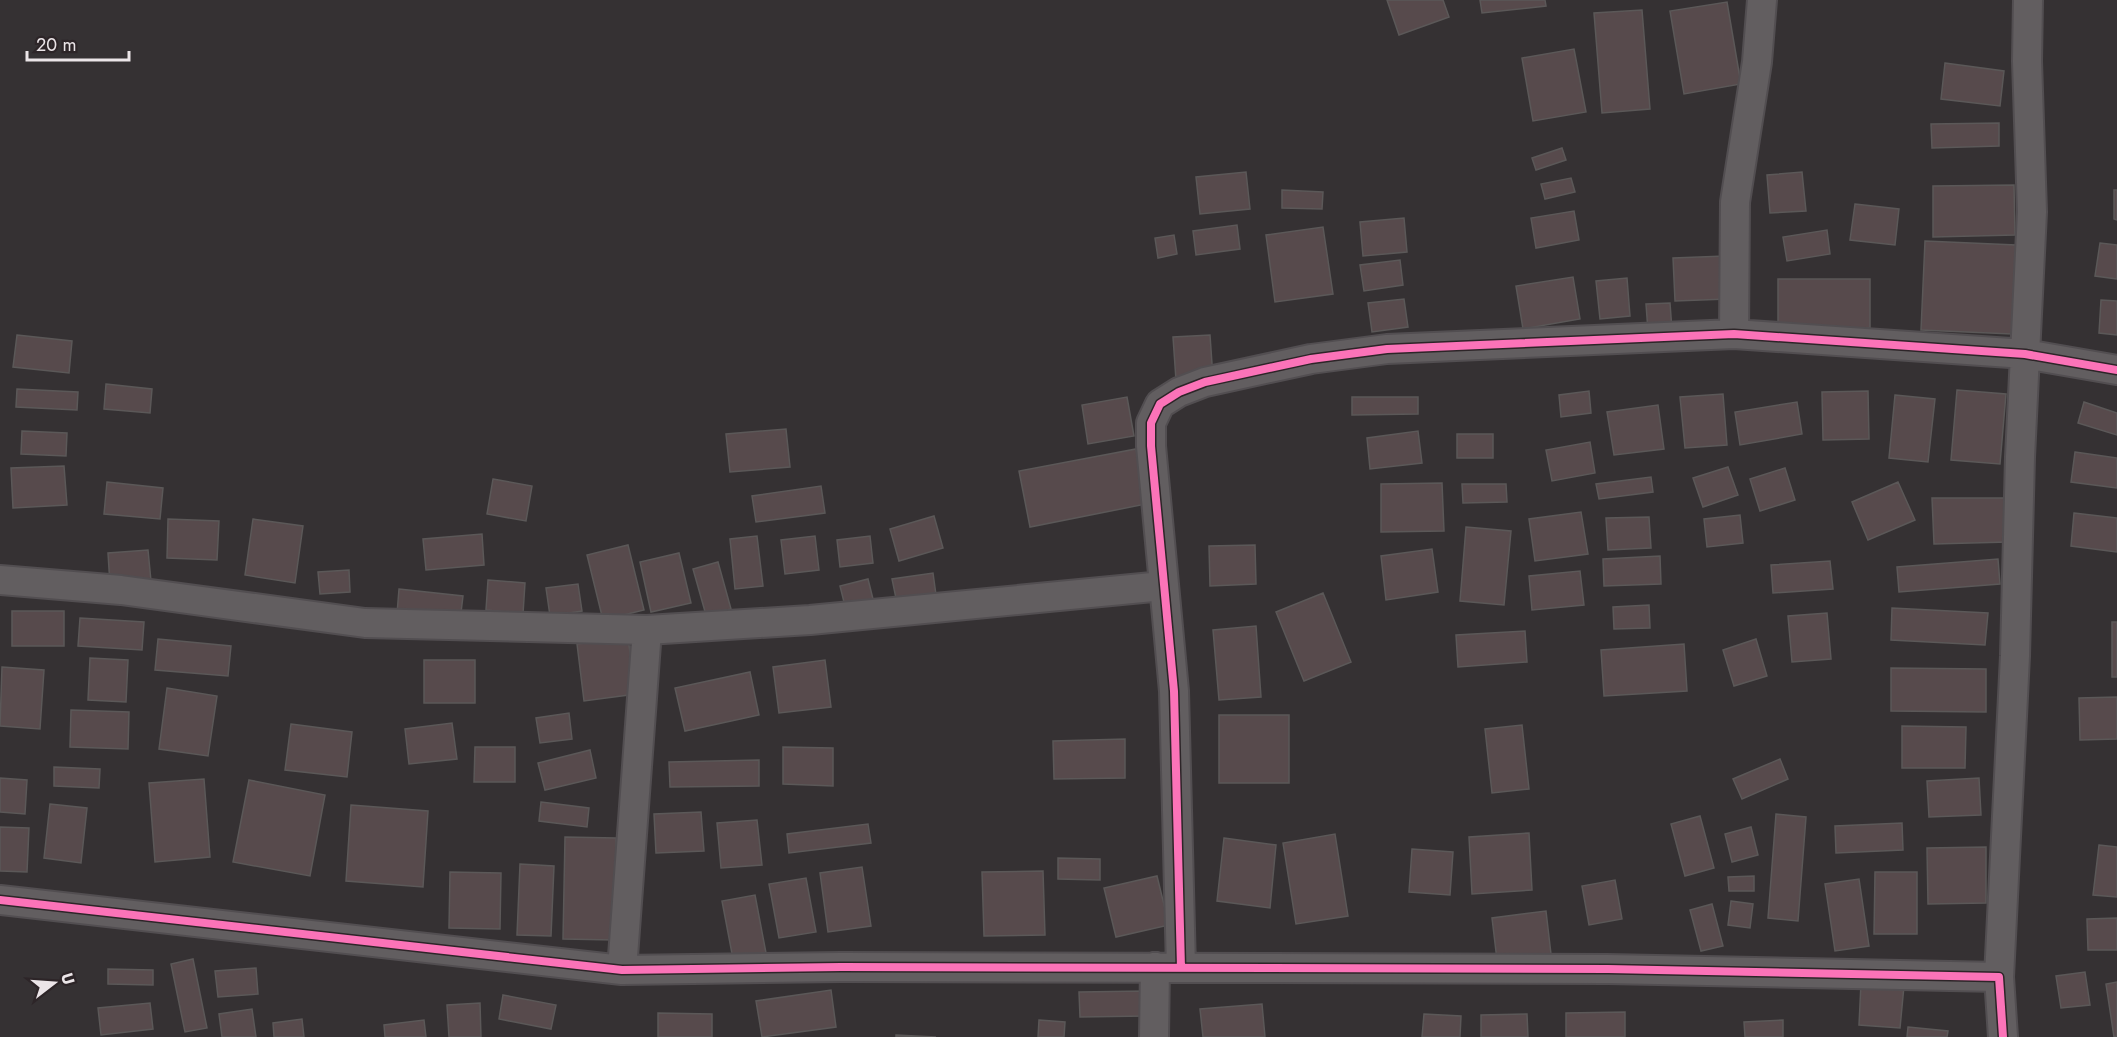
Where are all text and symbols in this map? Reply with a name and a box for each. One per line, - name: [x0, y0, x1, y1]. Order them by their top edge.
- scale bar: [27, 24, 129, 62]
- text: 20 m: [36, 32, 76, 58]
- north arrow: [24, 953, 84, 1013]
- text: U: [55, 970, 81, 987]

